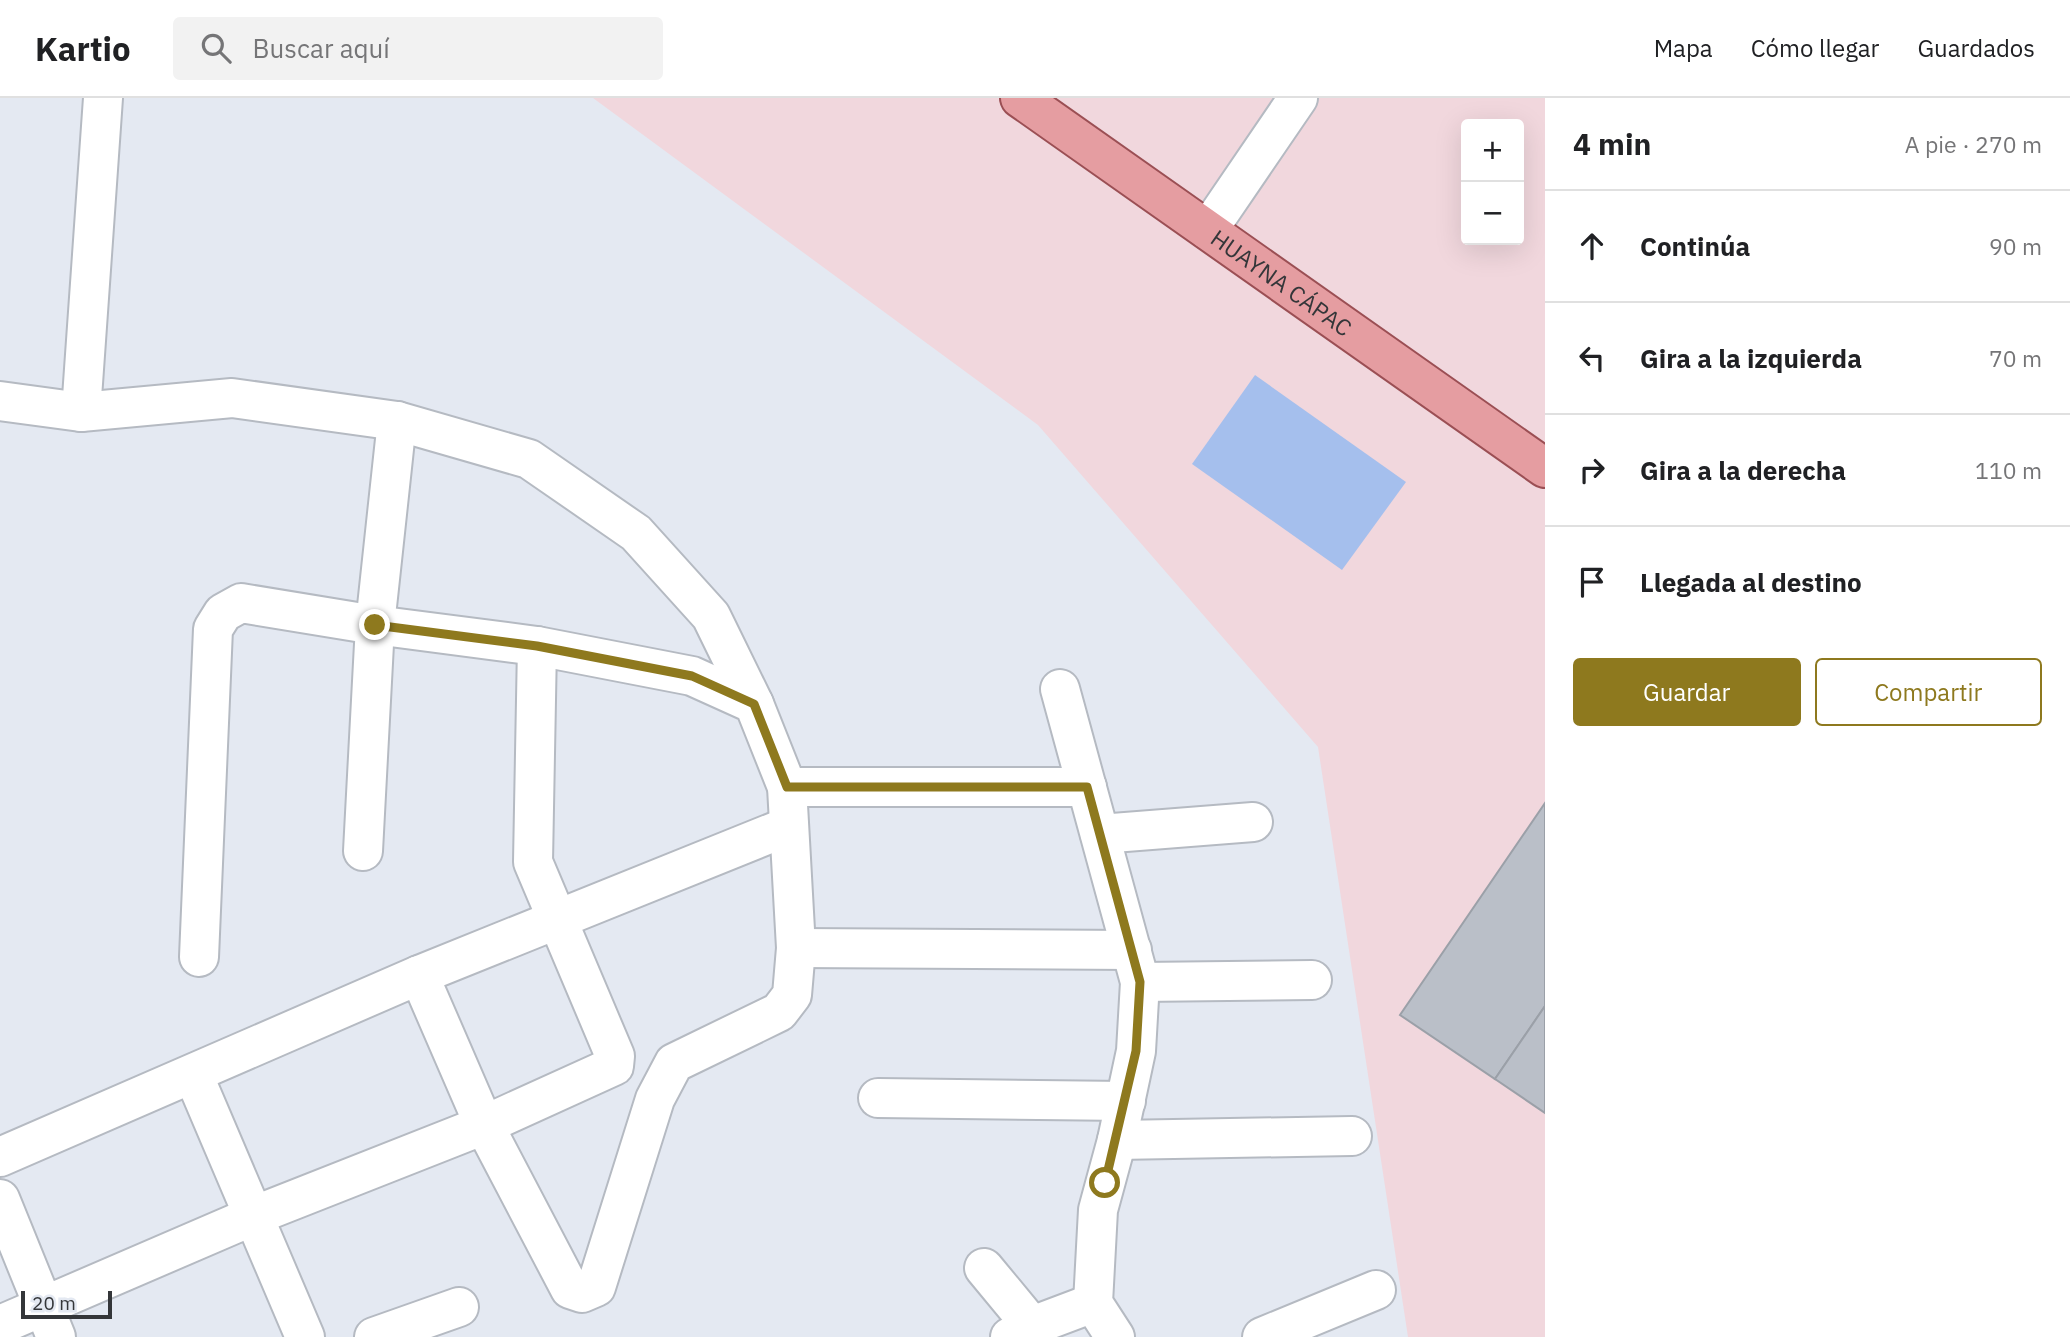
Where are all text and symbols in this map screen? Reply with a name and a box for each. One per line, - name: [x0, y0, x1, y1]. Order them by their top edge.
- search box: [173, 17, 663, 80]
- text: Kartio: [35, 27, 131, 70]
- icon: search: [197, 29, 235, 67]
- text: Buscar aquí: [253, 31, 390, 65]
- text: Mapa: [1654, 32, 1713, 64]
- text: Cómo llegar: [1751, 32, 1879, 64]
- text: Guardados: [1917, 32, 2035, 64]
- map controls: [1461, 119, 1524, 245]
- button: +: [1461, 119, 1524, 182]
- text: 4 min: [1573, 124, 1651, 163]
- text: A pie · 270 m: [1905, 129, 2042, 159]
- button: −: [1461, 182, 1524, 245]
- street label: HUAYNA CÁPAC: [1205, 222, 1358, 342]
- icon: ahead: [1573, 227, 1611, 265]
- text: Continúa: [1640, 229, 1750, 263]
- text: 90 m: [1989, 231, 2042, 261]
- icon: left: [1573, 339, 1611, 377]
- text: Gira a la izquierda: [1640, 341, 1862, 375]
- text: 70 m: [1989, 343, 2042, 373]
- icon: right: [1573, 451, 1611, 489]
- text: Gira a la derecha: [1640, 453, 1846, 487]
- text: 110 m: [1975, 455, 2042, 485]
- icon: arrive: [1573, 563, 1611, 601]
- text: Llegada al destino: [1640, 565, 1862, 599]
- route end: [359, 609, 390, 640]
- button: Guardar: [1573, 658, 1801, 726]
- button: Compartir: [1815, 658, 2042, 726]
- route start: [1089, 1167, 1120, 1198]
- scale bar: [21, 1288, 112, 1320]
- text: 20 m: [32, 1291, 76, 1315]

